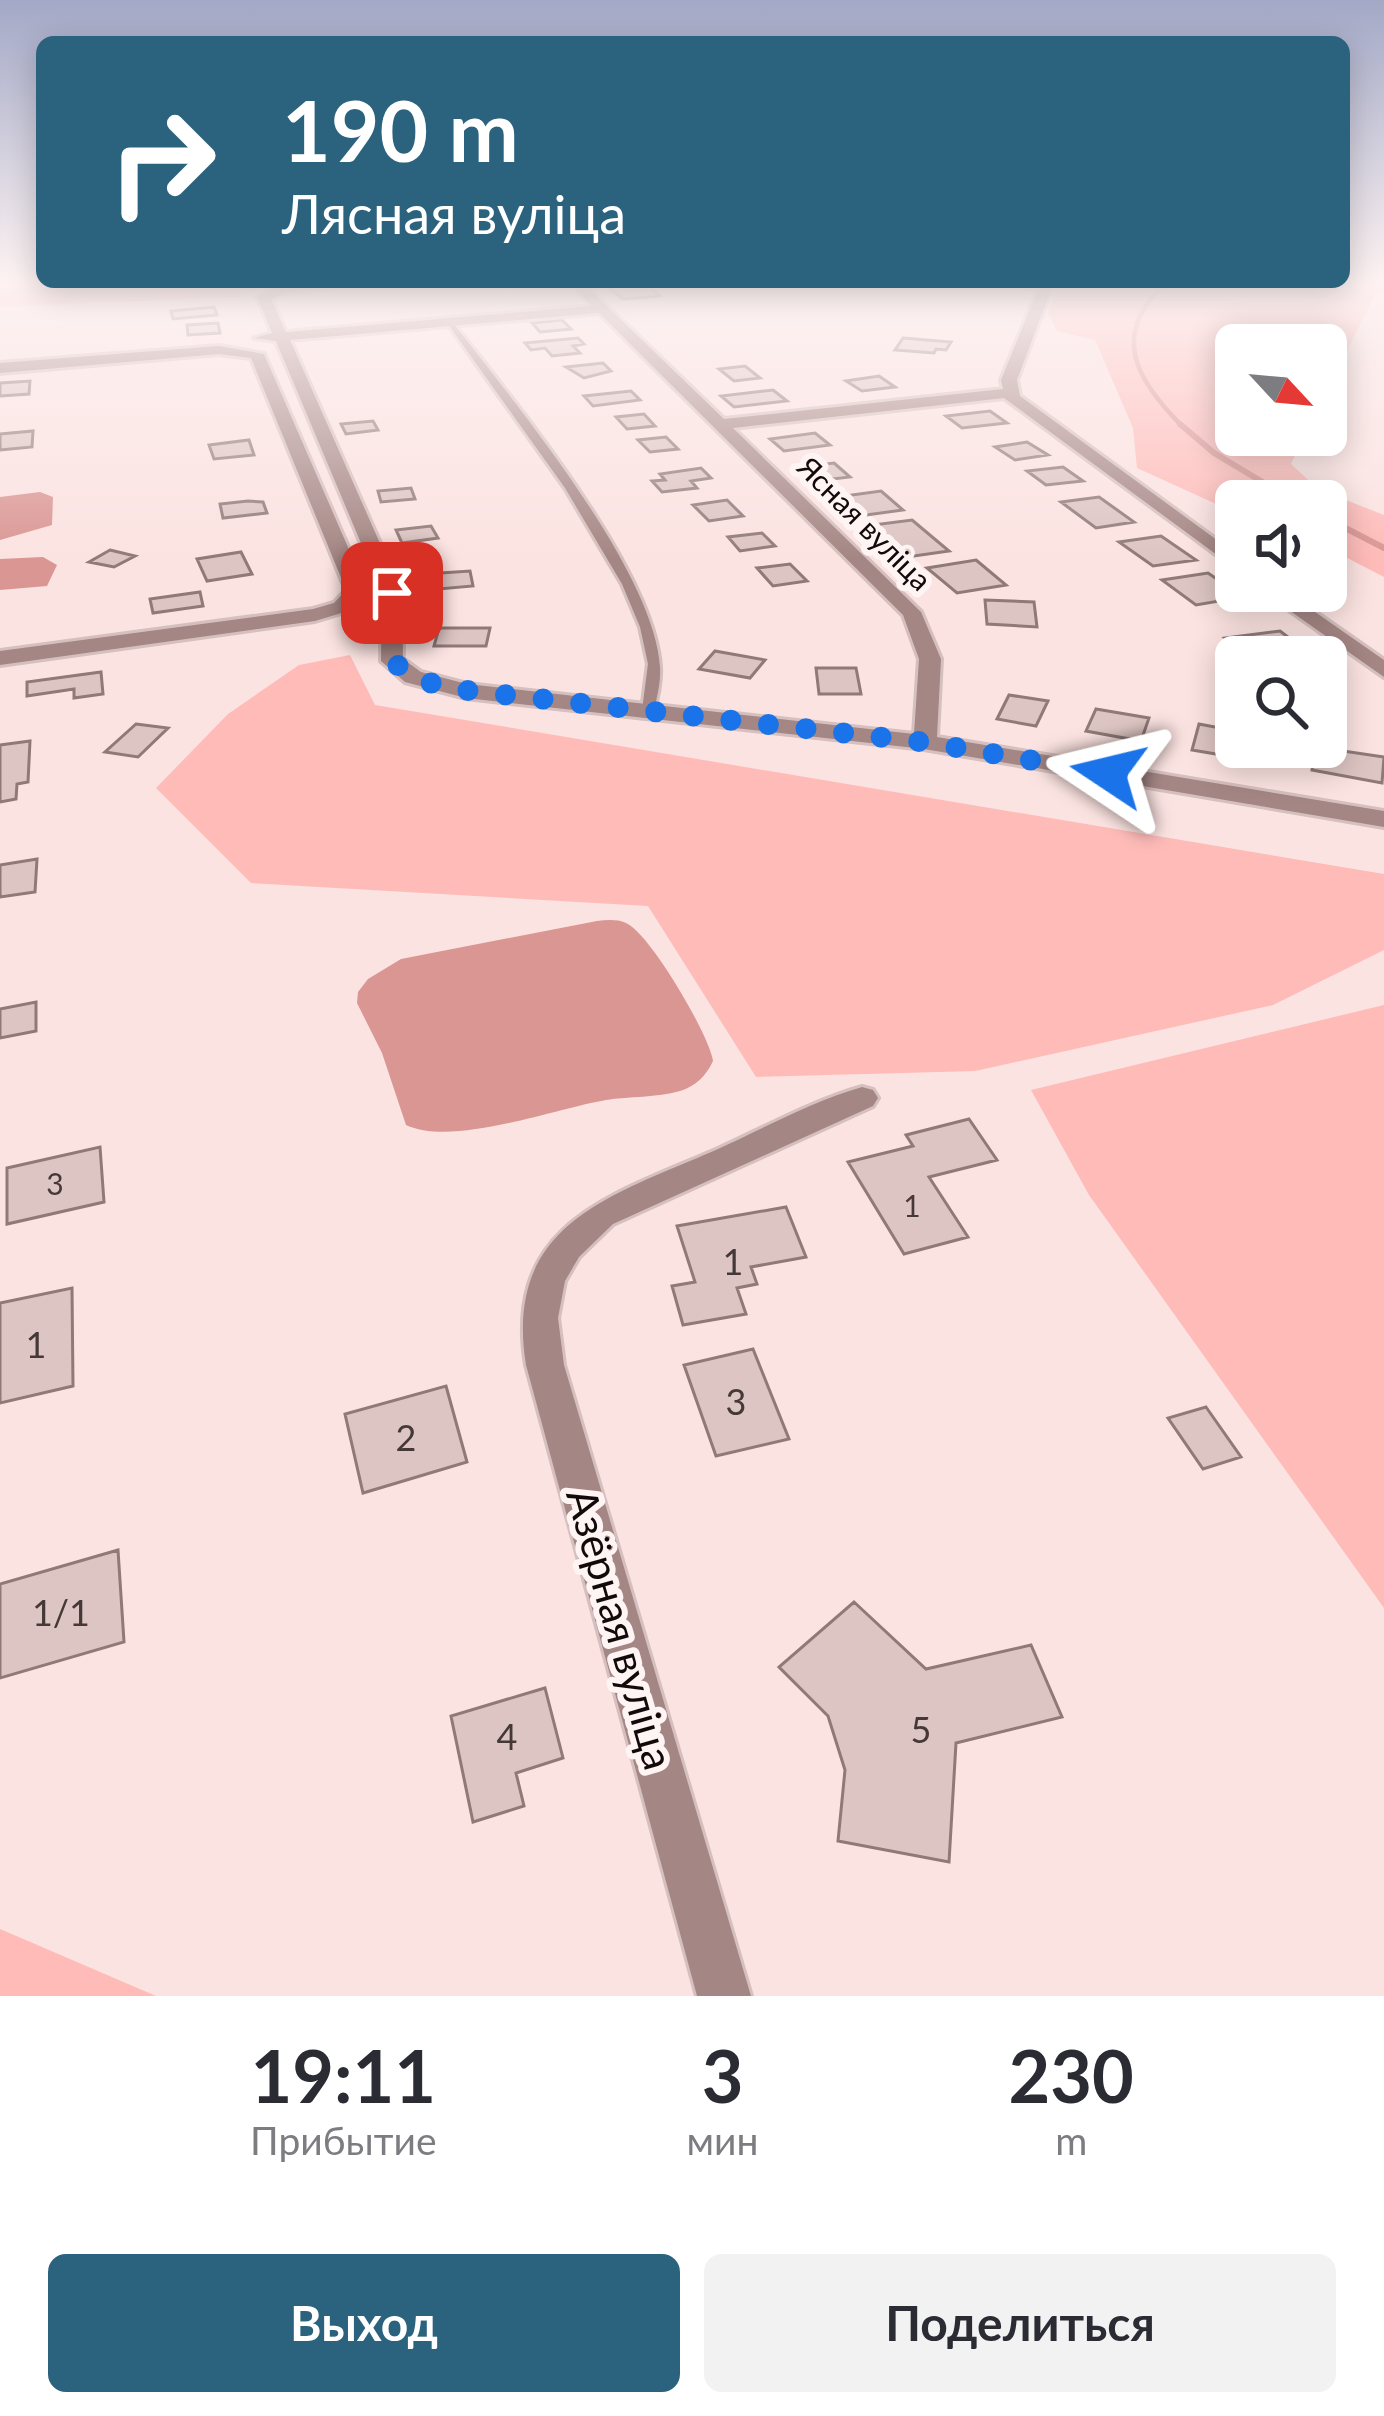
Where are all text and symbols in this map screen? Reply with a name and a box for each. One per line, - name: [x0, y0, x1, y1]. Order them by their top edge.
- text: 190 m: [282, 79, 519, 180]
- icon: right: [84, 84, 240, 240]
- text: Лясная вуліца: [282, 181, 626, 246]
- north arrow: [1215, 324, 1347, 456]
- map controls: [1215, 324, 1347, 768]
- street label: Ясная вуліца: [790, 447, 940, 597]
- button: sound: [1215, 480, 1347, 612]
- pin: [341, 542, 443, 644]
- icon: arrive: [359, 560, 425, 626]
- button: search: [1215, 636, 1347, 768]
- position arrow: [1045, 710, 1171, 836]
- house number: 3: [46, 1165, 64, 1201]
- house number: 1: [903, 1187, 921, 1223]
- house number: 1: [723, 1239, 743, 1283]
- house number: 1: [26, 1322, 46, 1366]
- house number: 3: [726, 1379, 746, 1423]
- house number: 2: [396, 1415, 416, 1459]
- street label: Азёрная вуліца: [557, 1483, 685, 1775]
- house number: 1/1: [32, 1590, 90, 1634]
- house number: 5: [911, 1707, 931, 1751]
- house number: 4: [497, 1714, 517, 1758]
- text: 19:11: [250, 2032, 436, 2118]
- text: 3: [702, 2032, 743, 2118]
- text: 230: [1009, 2032, 1134, 2118]
- text: Прибытие: [250, 2117, 436, 2163]
- text: мин: [687, 2117, 759, 2163]
- text: m: [1055, 2117, 1087, 2163]
- button: Выход: [48, 2254, 680, 2392]
- button: Поделиться: [704, 2254, 1336, 2392]

